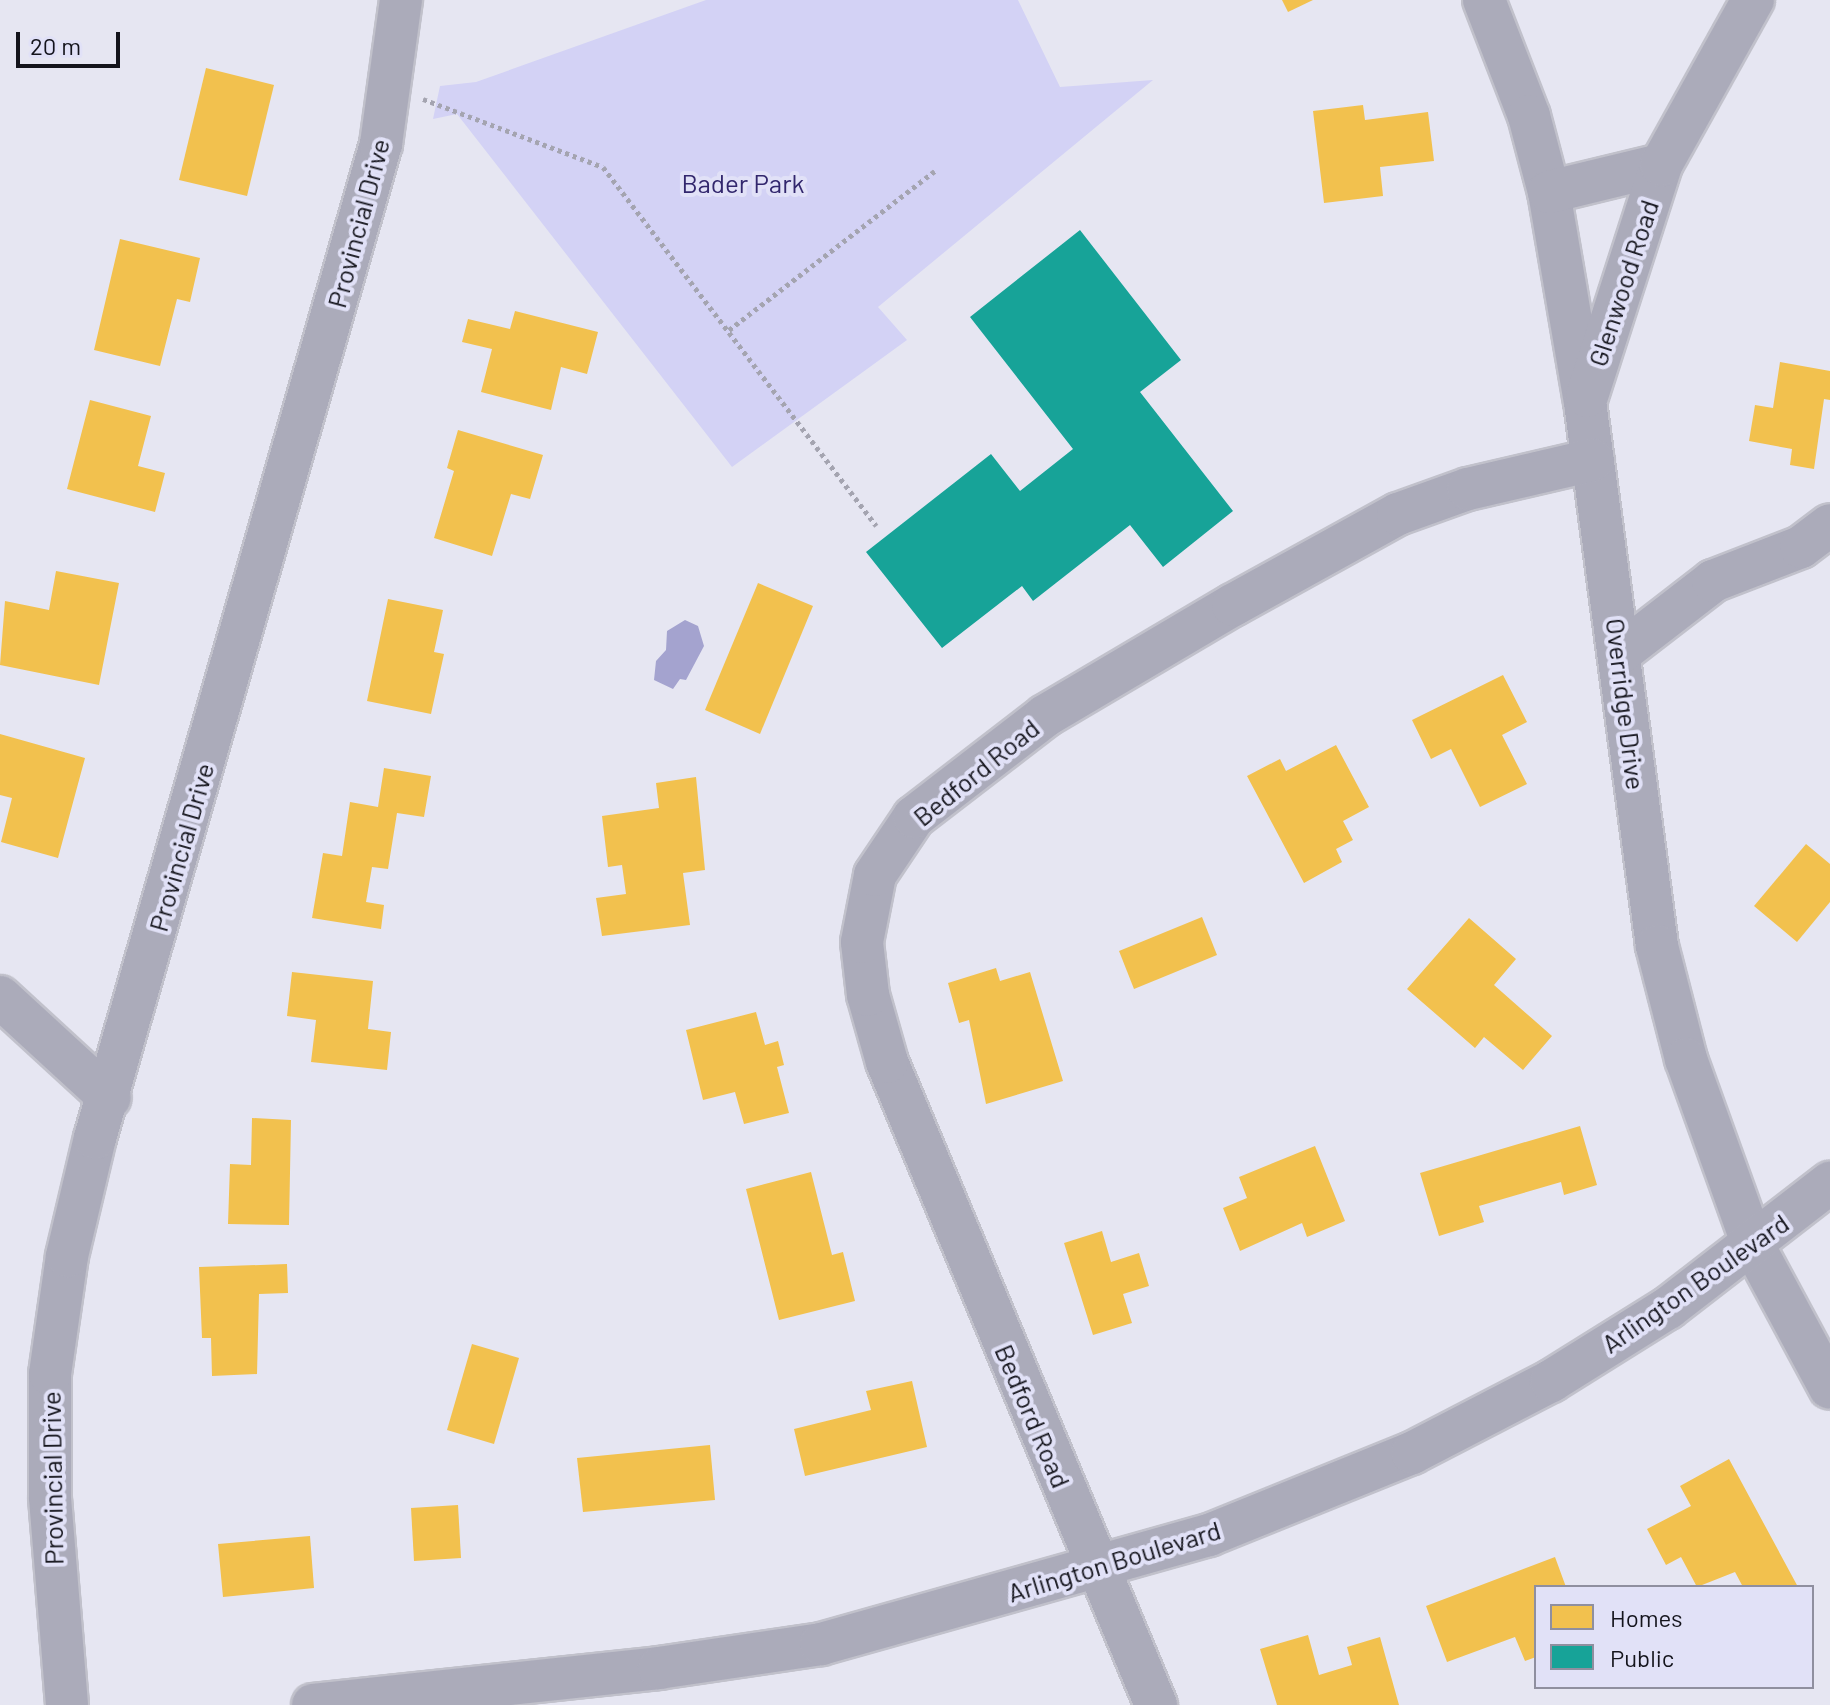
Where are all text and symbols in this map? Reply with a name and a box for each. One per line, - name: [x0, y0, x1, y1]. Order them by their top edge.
- scale bar: [20, 16, 124, 66]
- text: 20 m: [30, 31, 81, 60]
- street label: Provincial Drive: [320, 135, 396, 311]
- park label: Bader Park: [681, 167, 805, 199]
- street label: Glenwood Road: [1581, 196, 1665, 370]
- street label: Overridge Drive: [1600, 616, 1652, 792]
- street label: Bedford Road: [907, 712, 1045, 832]
- street label: Provincial Drive: [142, 759, 220, 935]
- street label: Arlington Boulevard: [1596, 1207, 1794, 1359]
- street label: Bedford Road: [989, 1340, 1077, 1492]
- street label: Provincial Drive: [35, 1391, 69, 1565]
- street label: Arlington Boulevard: [1004, 1514, 1224, 1608]
- legend: [1534, 1585, 1814, 1689]
- text: Homes: [1610, 1603, 1683, 1632]
- text: Public: [1610, 1643, 1674, 1672]

